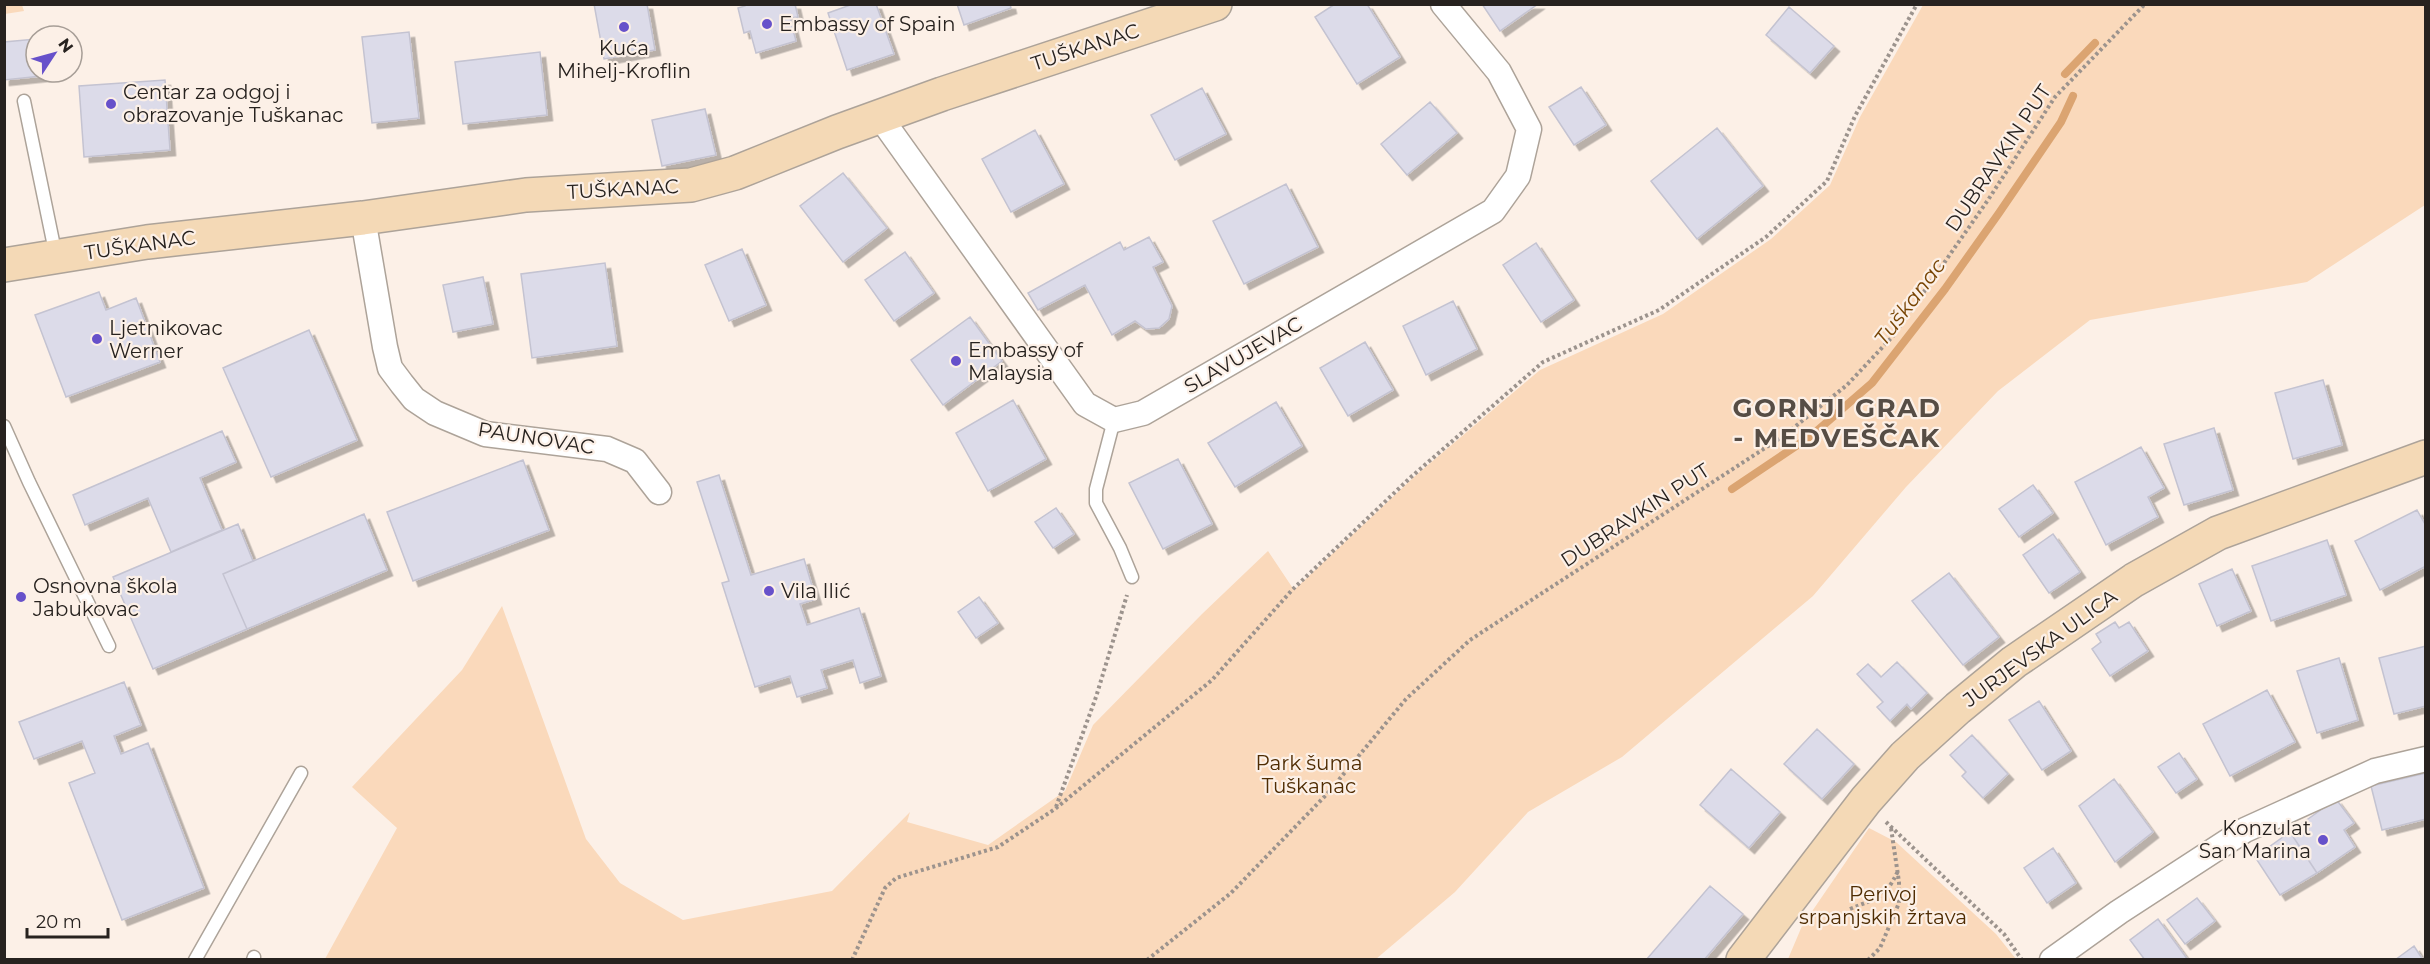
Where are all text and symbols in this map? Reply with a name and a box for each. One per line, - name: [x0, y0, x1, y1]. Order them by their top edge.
- place label: Embassy of Spain: [779, 12, 956, 36]
- marker: Embassy of Spain: [760, 17, 774, 31]
- street label: TUŠKANAC: [1028, 18, 1142, 76]
- marker: Kuća Mihelj-Kroflin: [617, 20, 631, 34]
- north arrow: [24, 24, 84, 84]
- text: N: [54, 35, 77, 56]
- place label: Kuća Mihelj-Kroflin: [557, 36, 691, 83]
- street label: DUBRAVKIN PUT: [1940, 79, 2056, 236]
- place label: Centar za odgoj i obrazovanje Tuškanac: [123, 80, 344, 127]
- marker: Centar za odgoj i obrazovanje Tuškanac: [104, 97, 118, 111]
- street label: TUŠKANAC: [566, 174, 680, 204]
- street label: TUŠKANAC: [83, 225, 197, 265]
- water label: Tuškanac: [1869, 253, 1951, 350]
- street label: SLAVUJEVAC: [1180, 312, 1306, 398]
- place label: Ljetnikovac Werner: [109, 316, 223, 363]
- marker: Ljetnikovac Werner: [90, 332, 104, 346]
- place label: Embassy of Malaysia: [968, 338, 1084, 385]
- marker: Embassy of Malaysia: [949, 354, 963, 368]
- district label: GORNJI GRAD - MEDVEŠČAK: [1732, 392, 1942, 454]
- street label: PAUNOVAC: [476, 417, 596, 459]
- street label: DUBRAVKIN PUT: [1556, 458, 1714, 572]
- place label: Osnovna škola Jabukovac: [32, 574, 178, 621]
- place label: Vila Ilić: [781, 579, 850, 603]
- marker: Vila Ilić: [762, 584, 776, 598]
- street label: JURJEVSKA ULICA: [1958, 584, 2122, 712]
- marker: Osnovna škola Jabukovac: [14, 590, 28, 604]
- park label: Park šuma Tuškanac: [1255, 751, 1363, 798]
- place label: Konzulat San Marina: [2199, 816, 2311, 863]
- marker: Konzulat San Marina: [2316, 833, 2330, 847]
- park label: Perivoj srpanjskih žrtava: [1799, 882, 1967, 929]
- scale bar: [27, 901, 108, 939]
- text: 20 m: [36, 911, 82, 933]

